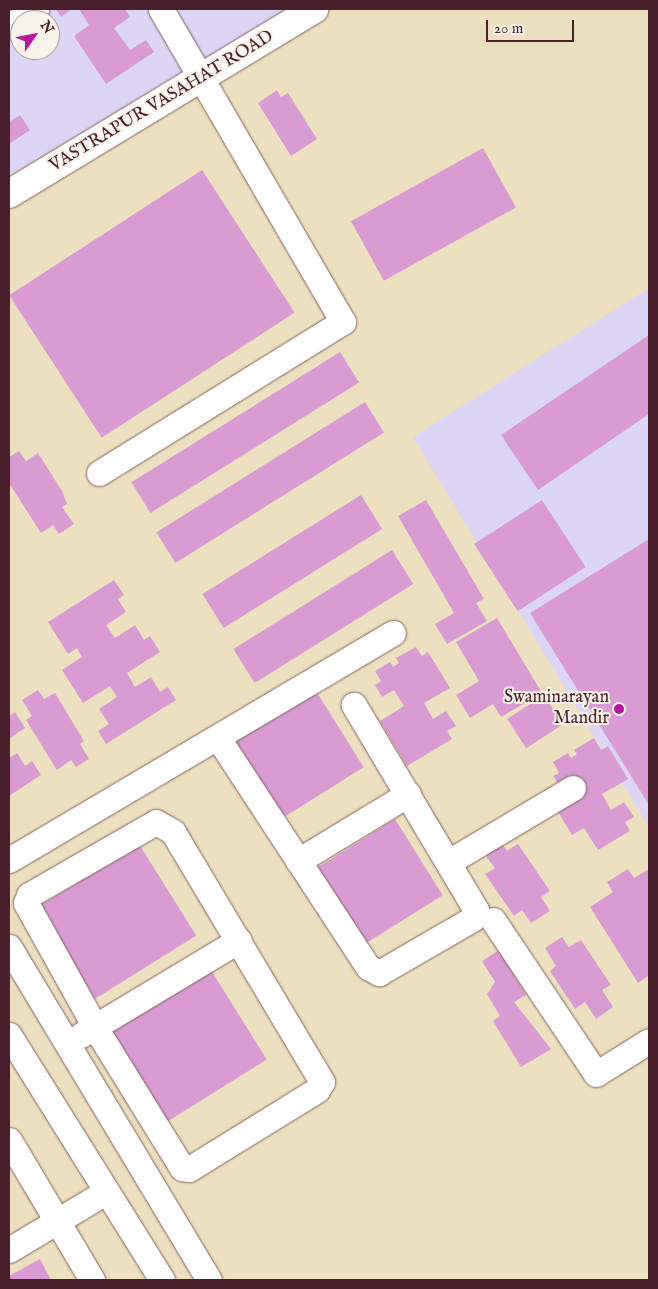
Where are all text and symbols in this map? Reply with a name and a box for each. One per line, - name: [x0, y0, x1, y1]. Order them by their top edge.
- north arrow: [10, 10, 60, 60]
- scale bar: [488, 10, 576, 42]
- text: N: [36, 17, 58, 37]
- text: 20 m: [494, 19, 523, 38]
- street label: VASTRAPUR VASAHAT ROAD: [46, 26, 278, 178]
- place label: Swaminarayan Mandir: [504, 688, 609, 731]
- marker: Swaminarayan Mandir: [613, 703, 625, 715]

